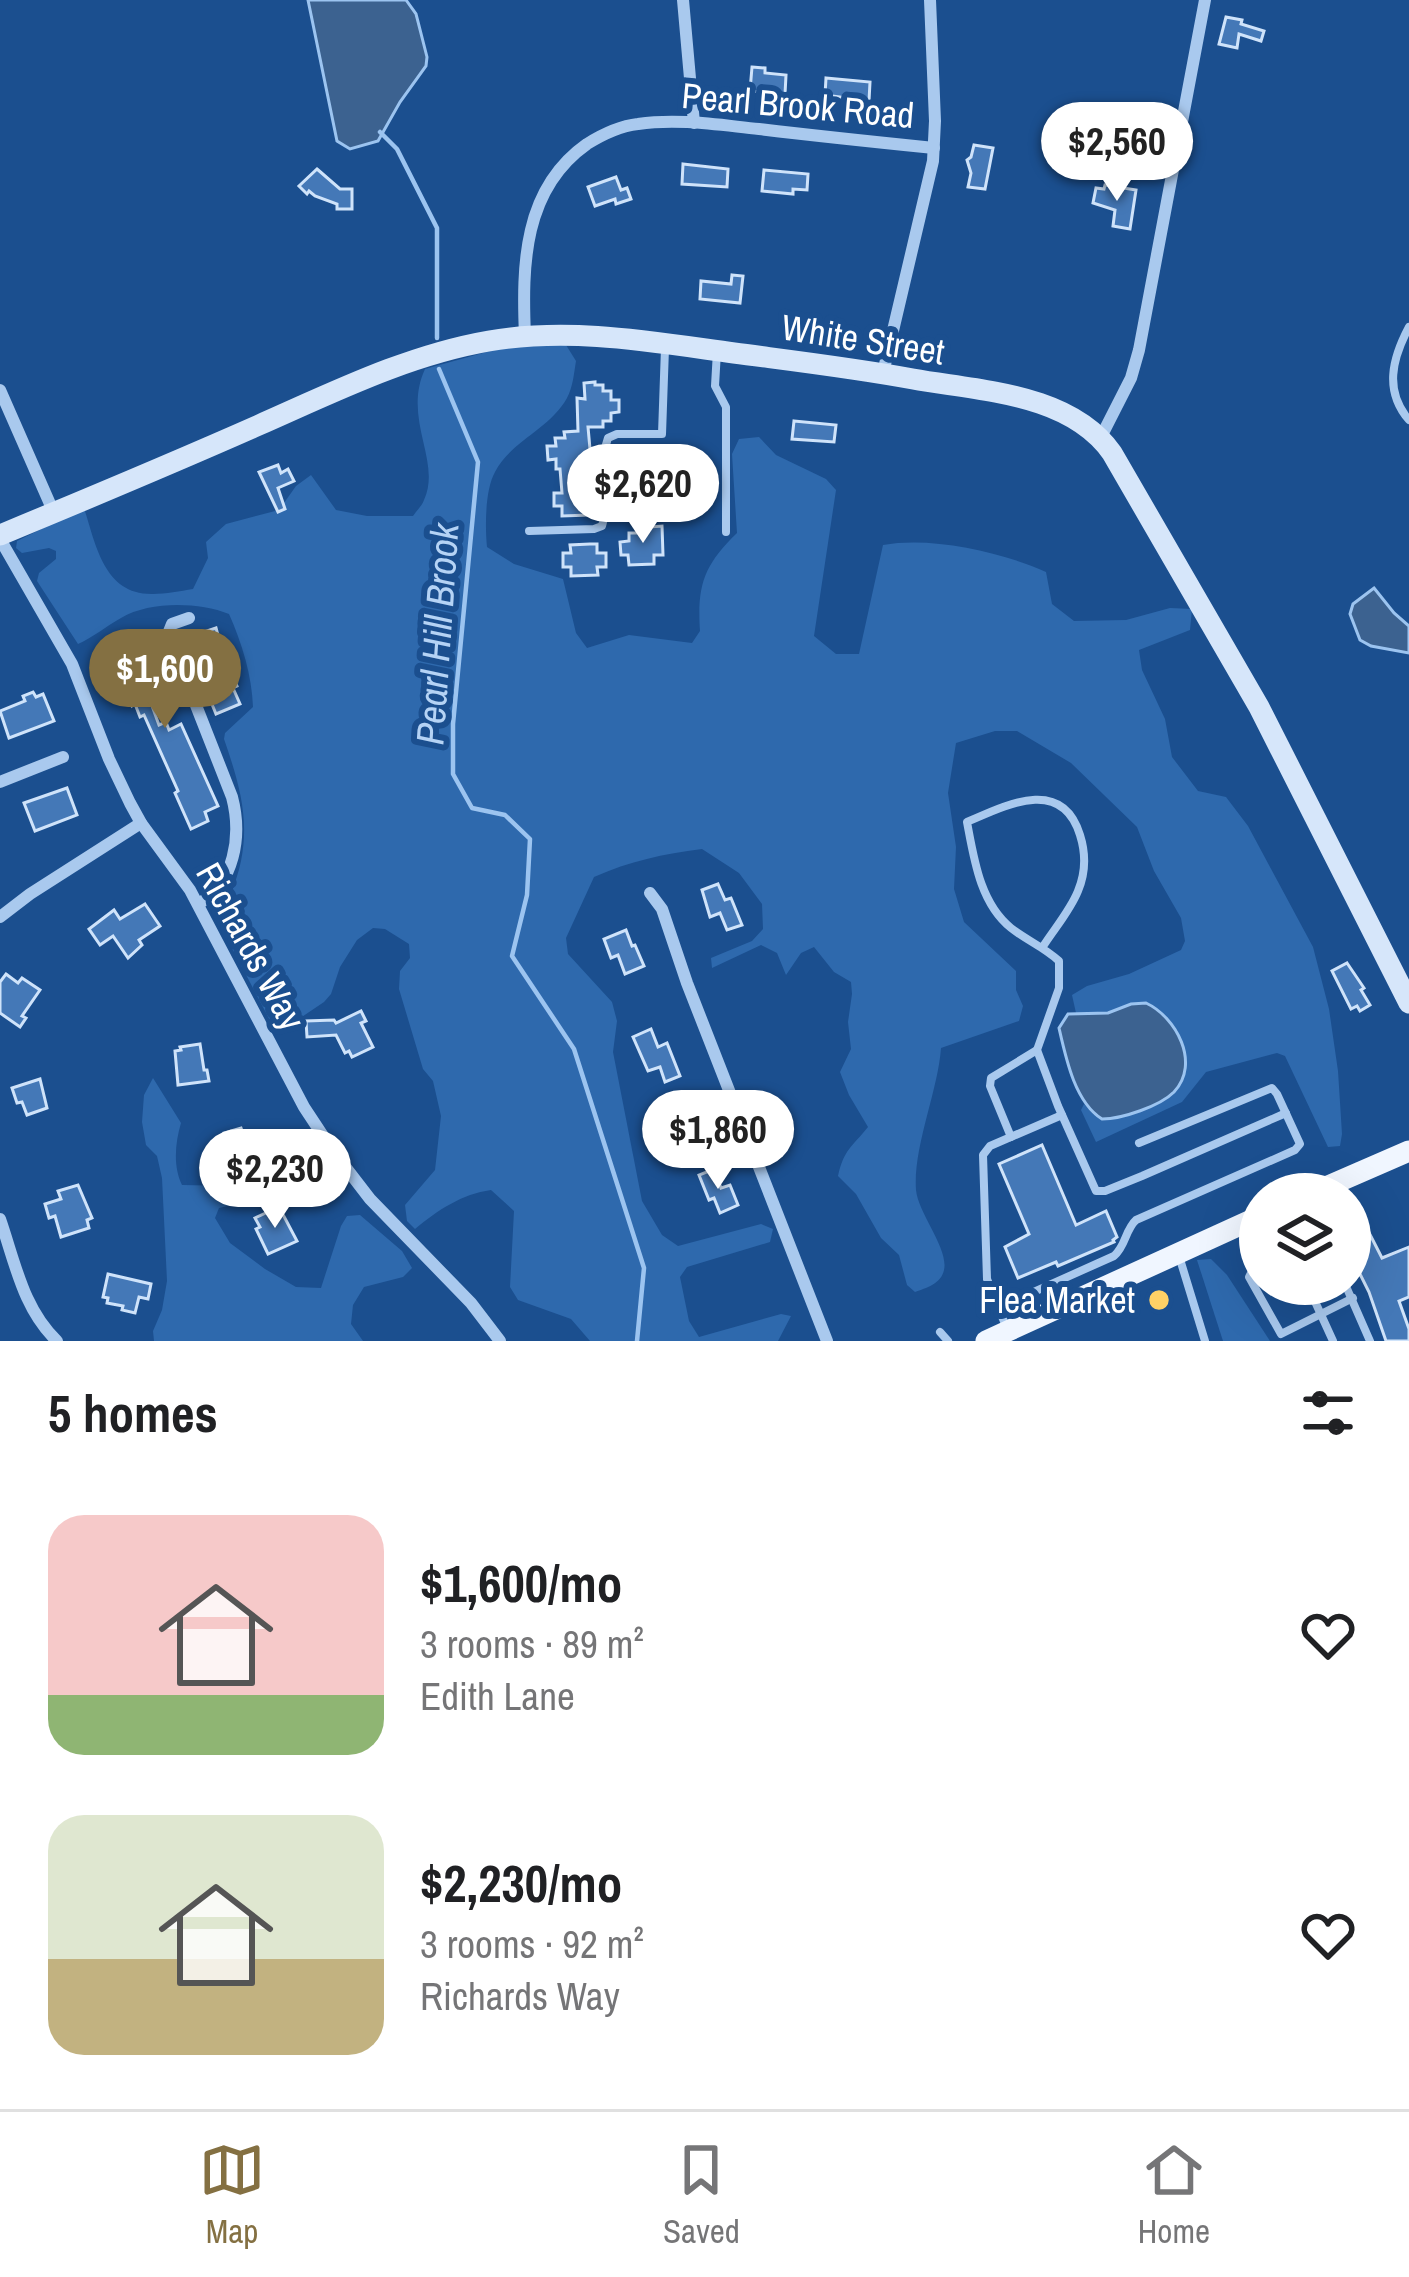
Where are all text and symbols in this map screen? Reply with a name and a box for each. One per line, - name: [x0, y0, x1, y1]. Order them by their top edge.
- street label: Pearl Brook Road: [680, 71, 916, 139]
- pin: $2,560: [1019, 102, 1215, 204]
- text: $2,560: [1068, 115, 1166, 167]
- street label: White Street: [778, 302, 948, 376]
- pin: $2,620: [545, 444, 741, 546]
- text: $2,620: [594, 457, 692, 509]
- water label: Pearl Hill Brook: [403, 520, 471, 747]
- pin: $1,600: [67, 629, 263, 731]
- text: $1,600: [116, 642, 214, 694]
- street label: Richards Way: [185, 854, 317, 1038]
- pin: $1,860: [620, 1090, 816, 1192]
- text: $1,860: [669, 1103, 767, 1155]
- pin: $2,230: [177, 1129, 373, 1231]
- text: $2,230: [226, 1142, 324, 1194]
- map controls: [1239, 1173, 1371, 1305]
- button: layers: [1239, 1173, 1371, 1305]
- place label: Flea Market: [979, 1276, 1135, 1324]
- marker: Flea Market: [1146, 1287, 1172, 1313]
- text: 5 homes: [48, 1379, 218, 1448]
- icon: filters: [1295, 1380, 1361, 1446]
- text: $1,600/mo: [420, 1549, 622, 1618]
- icon: home: [144, 1563, 288, 1707]
- icon: heart: [1295, 1602, 1361, 1668]
- text: 3 rooms · 89 m²: [420, 1618, 644, 1670]
- text: Edith Lane: [420, 1670, 575, 1722]
- text: $2,230/mo: [420, 1849, 622, 1918]
- icon: home: [144, 1863, 288, 2007]
- icon: heart: [1295, 1902, 1361, 1968]
- text: 3 rooms · 92 m²: [420, 1918, 644, 1970]
- text: Richards Way: [420, 1970, 620, 2022]
- tab: Map: [199, 2137, 265, 2253]
- tab: Saved: [663, 2137, 740, 2253]
- tab: Home: [1138, 2137, 1210, 2253]

